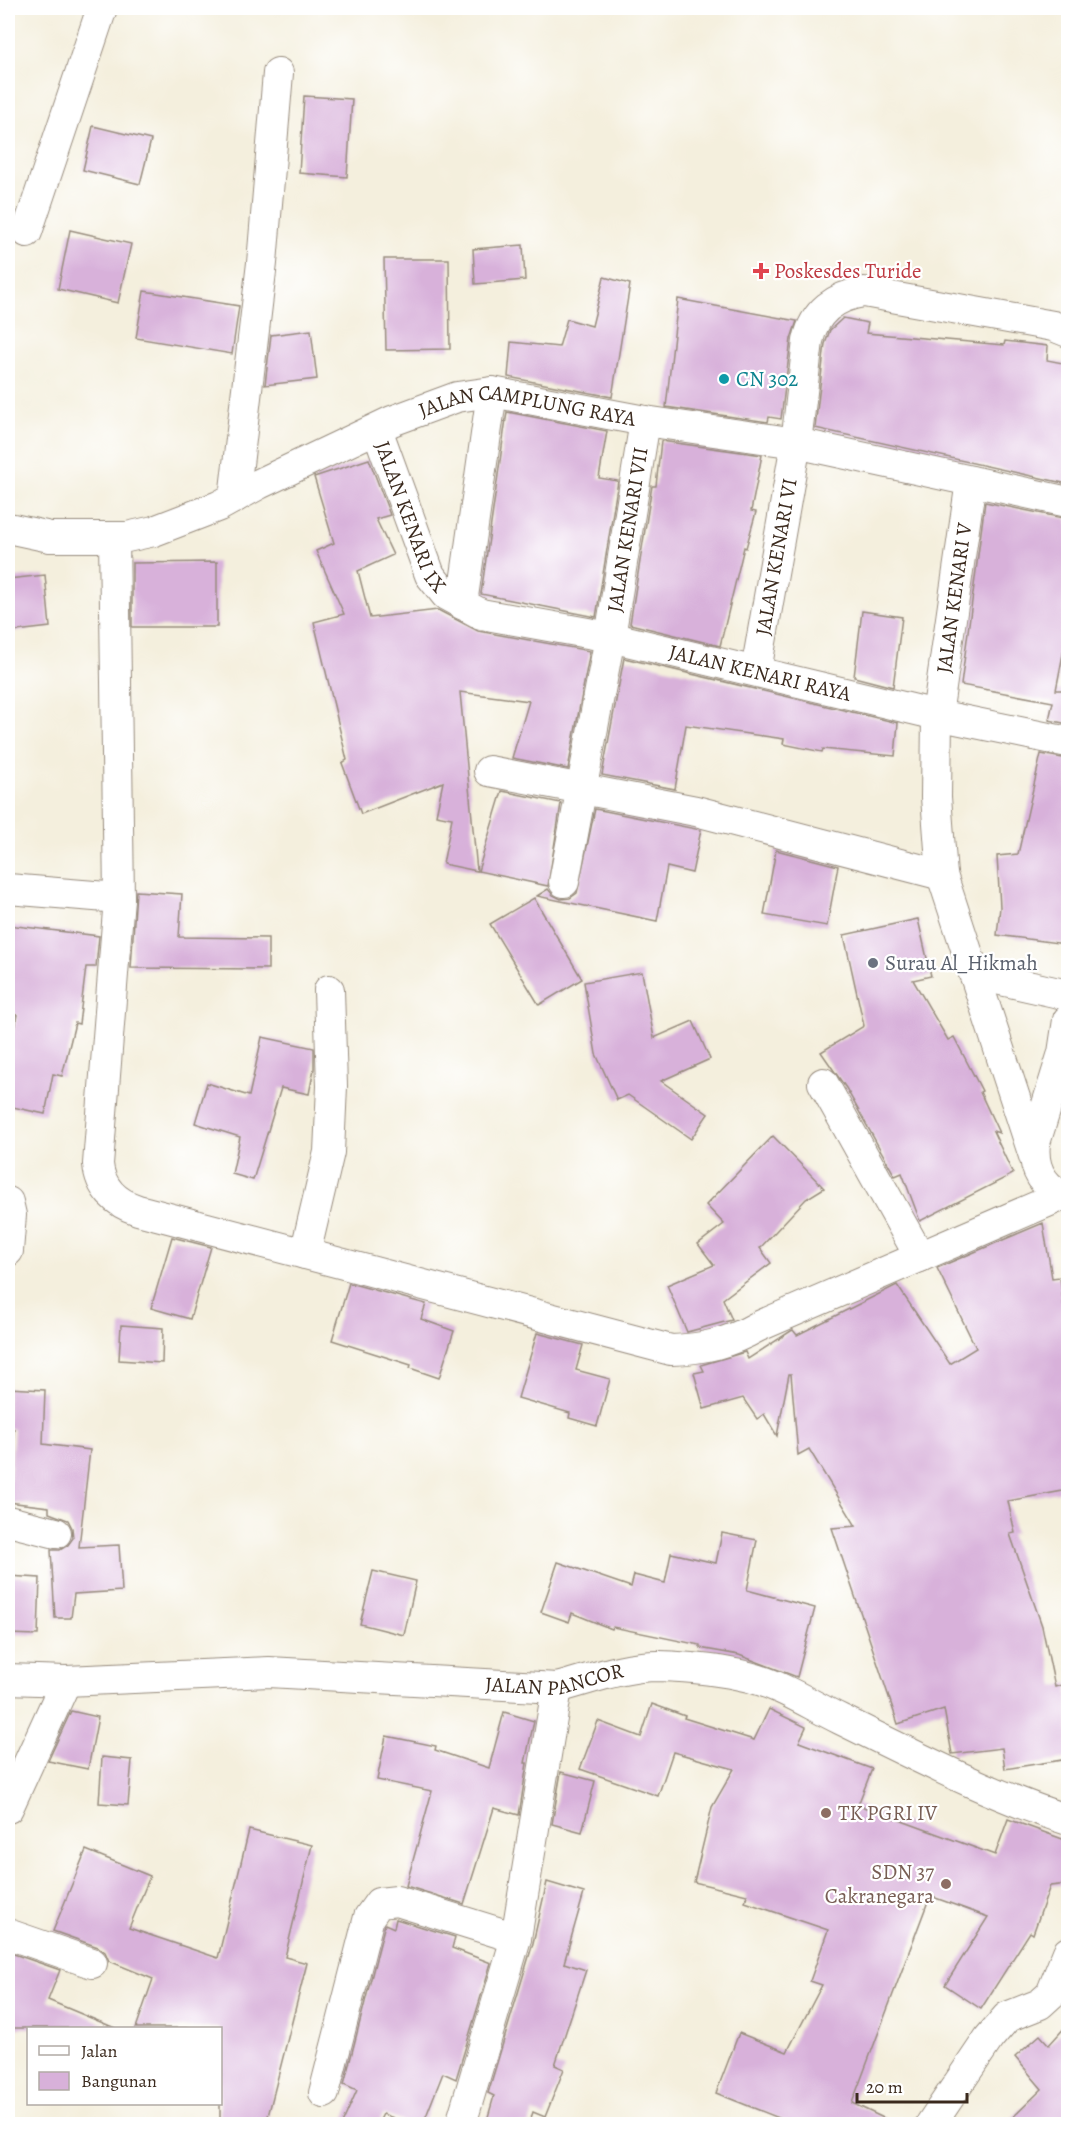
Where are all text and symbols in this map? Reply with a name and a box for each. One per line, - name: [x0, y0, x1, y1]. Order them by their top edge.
- place label: Poskesdes Turide: [774, 257, 922, 285]
- marker: Poskesdes Turide: [752, 262, 770, 280]
- place label: CN 302: [736, 365, 798, 393]
- marker: CN 302: [717, 372, 731, 386]
- street label: JALAN CAMPLUNG RAYA: [414, 378, 639, 433]
- street label: JALAN KENARI IX: [369, 437, 453, 599]
- street label: JALAN KENARI VII: [600, 445, 655, 614]
- street label: JALAN KENARI VI: [748, 476, 804, 638]
- street label: JALAN KENARI V: [930, 521, 978, 675]
- street label: JALAN KENARI RAYA: [666, 638, 854, 708]
- place label: Surau Al_Hikmah: [885, 949, 1038, 977]
- marker: Surau Al_Hikmah: [866, 956, 880, 970]
- street label: JALAN PANCOR: [484, 1656, 626, 1702]
- place label: TK PGRI IV: [838, 1799, 938, 1827]
- marker: TK PGRI IV: [819, 1806, 833, 1820]
- place label: SDN 37 Cakranegara: [825, 1858, 934, 1910]
- marker: SDN 37 Cakranegara: [939, 1877, 953, 1891]
- legend: [27, 2027, 222, 2105]
- text: Jalan: [81, 2039, 118, 2063]
- scale bar: [857, 2066, 966, 2104]
- text: Bangunan: [81, 2069, 157, 2093]
- text: 20 m: [866, 2075, 903, 2099]

